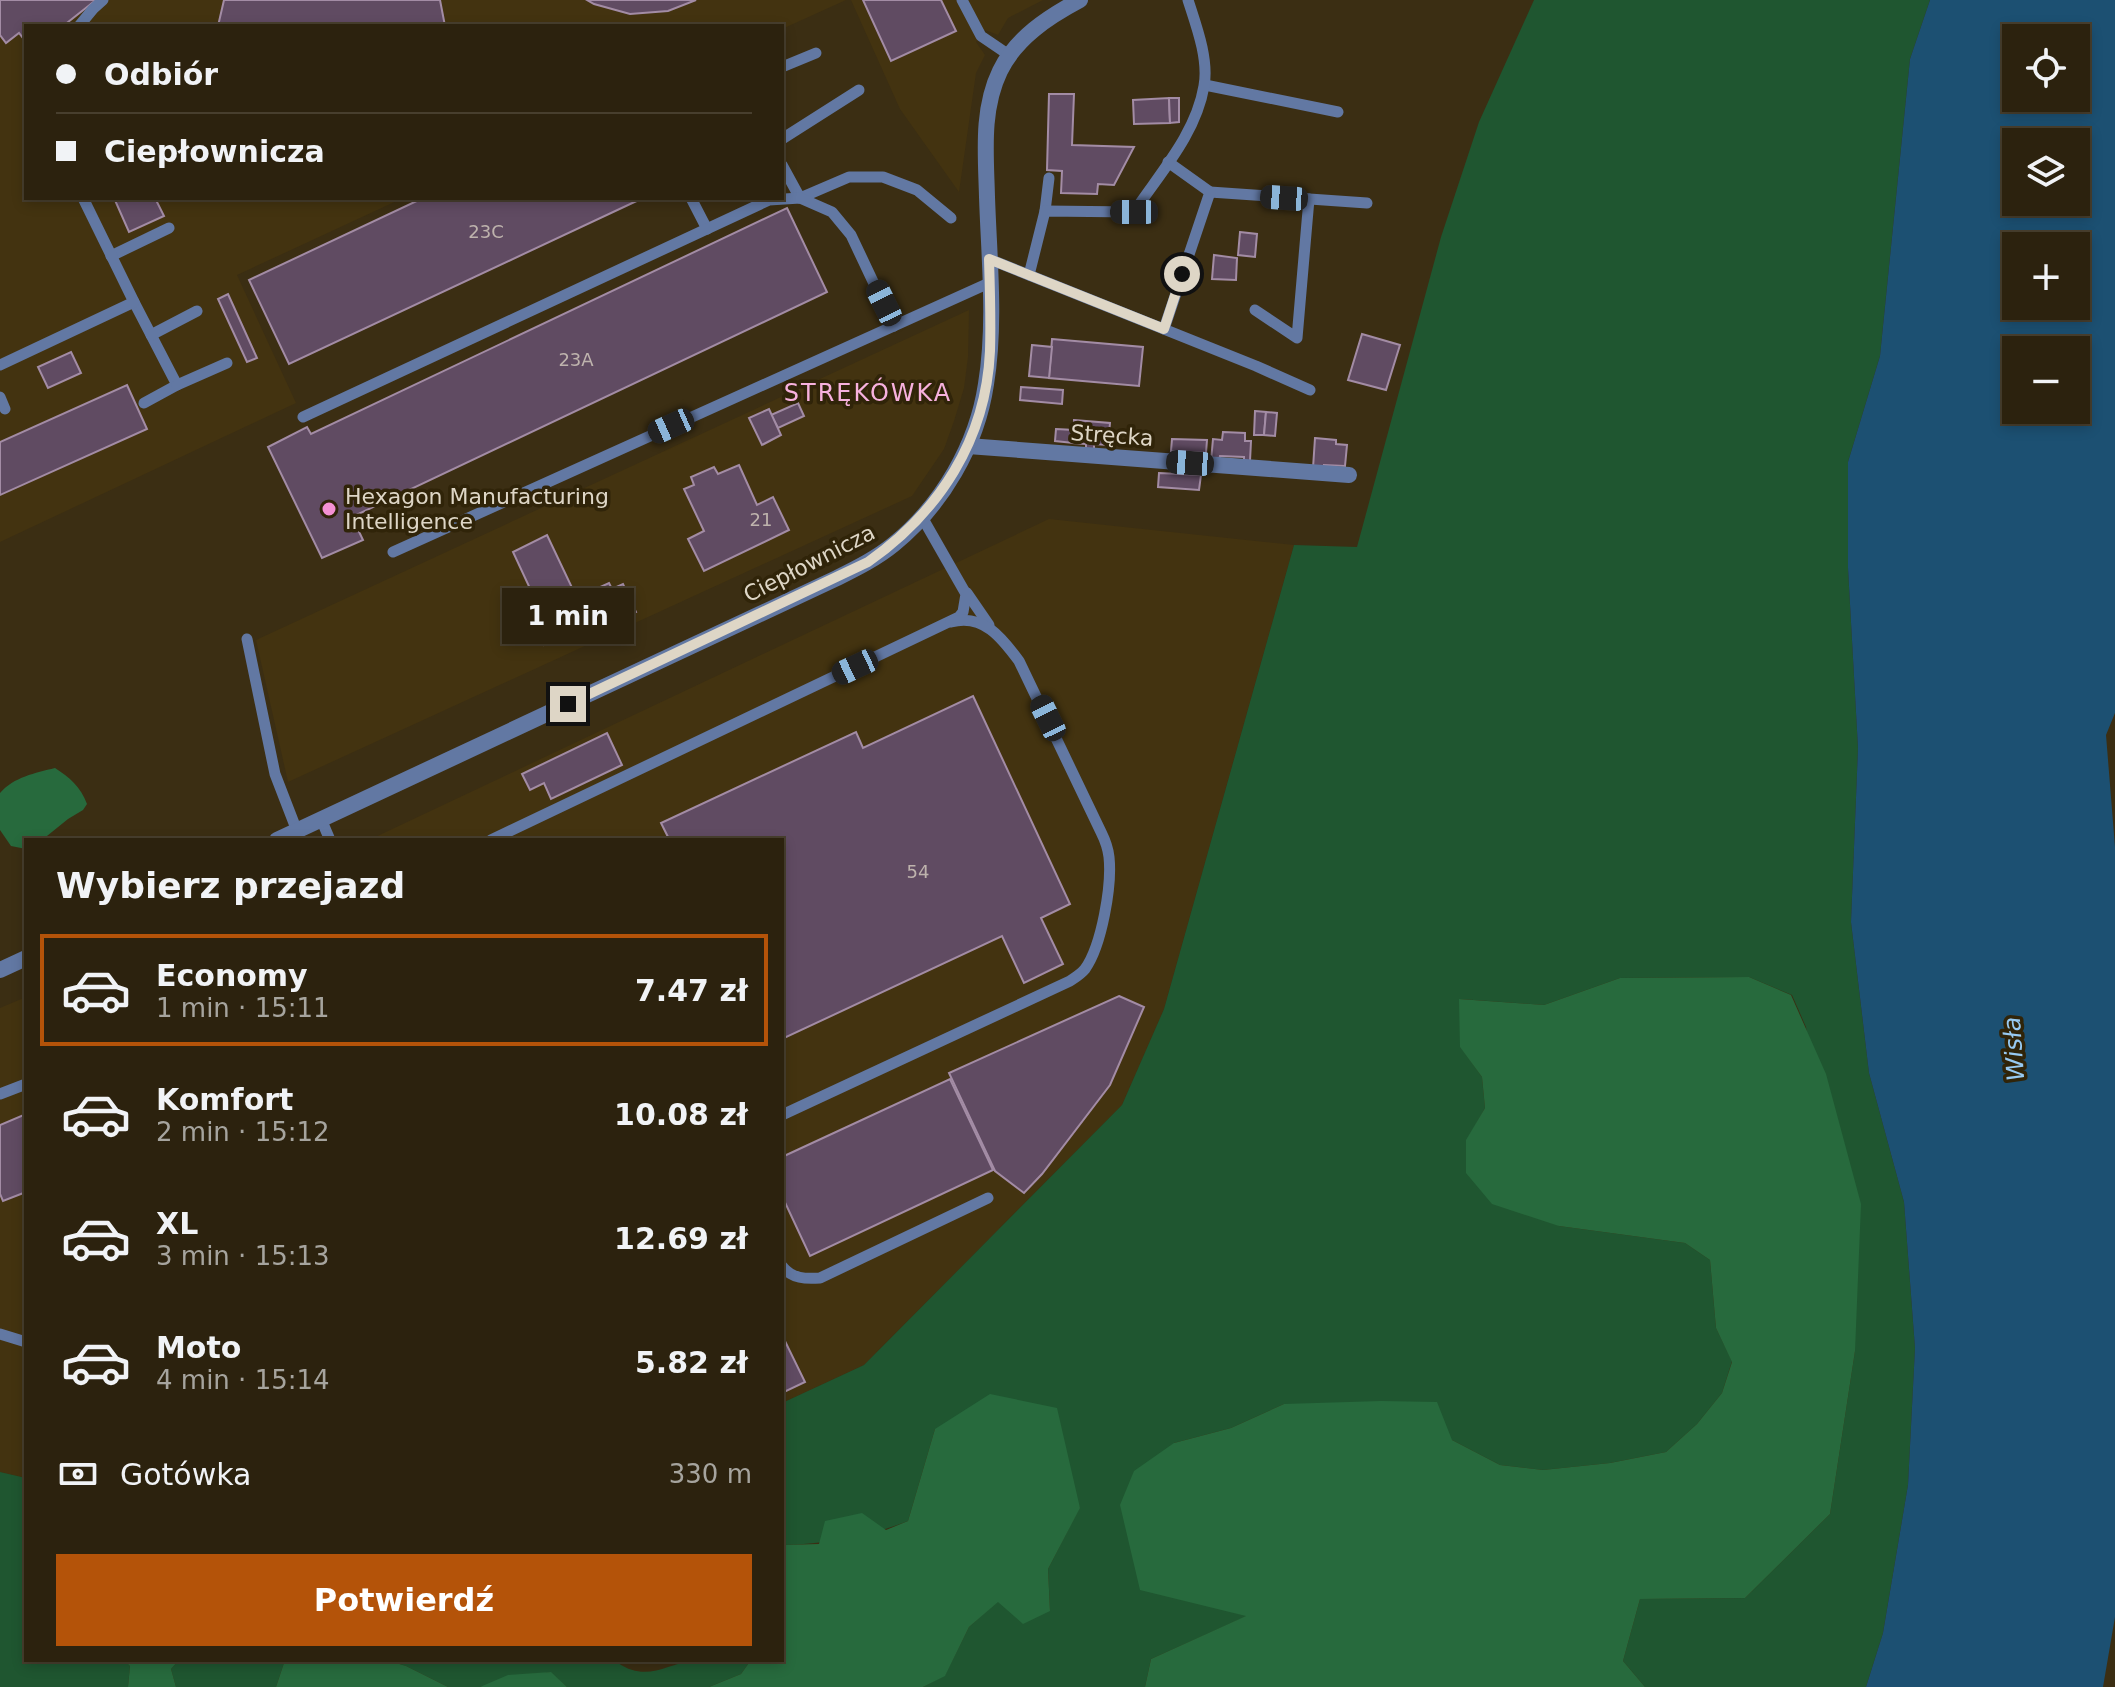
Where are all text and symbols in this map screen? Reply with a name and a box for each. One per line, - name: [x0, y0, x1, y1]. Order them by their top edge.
- map controls: [2002, 24, 2090, 424]
- button: locate: [2002, 24, 2090, 112]
- text: Odbiór: [104, 57, 218, 92]
- button: layers: [2002, 128, 2090, 216]
- text: Ciepłownicza: [104, 134, 325, 169]
- car: [1259, 184, 1309, 212]
- car: [1110, 200, 1158, 224]
- house number: 23C: [468, 221, 504, 242]
- button: +: [2002, 232, 2090, 320]
- route start: [1164, 256, 1200, 292]
- car: [863, 276, 905, 330]
- button: −: [2002, 336, 2090, 424]
- house number: 23A: [558, 349, 594, 370]
- district label: STRĘKÓWKA: [784, 377, 952, 407]
- car: [644, 405, 698, 447]
- street label: Stręcka: [1070, 420, 1154, 451]
- car: [1165, 449, 1215, 477]
- place label: Hexagon Manufacturing Intelligence: [345, 484, 609, 534]
- marker: Hexagon Manufacturing Intelligence: [320, 500, 338, 518]
- house number: 21: [750, 509, 772, 530]
- street label: Ciepłownicza: [739, 520, 879, 607]
- callout: 1 min: [502, 588, 634, 644]
- text: 1 min: [527, 601, 609, 631]
- car: [828, 646, 882, 688]
- route end: [550, 686, 586, 722]
- car: [1027, 691, 1069, 745]
- house number: 54: [907, 861, 929, 882]
- text: Wybierz przejazd: [56, 865, 405, 906]
- icon: car: [60, 954, 132, 1026]
- text: Economy: [156, 958, 308, 993]
- text: 7.47 zł: [635, 973, 748, 1008]
- text: 1 min · 15:11: [156, 993, 330, 1023]
- water label: Wisła: [1998, 1016, 2030, 1082]
- icon: car: [60, 1078, 132, 1150]
- text: Komfort: [156, 1082, 293, 1117]
- text: 10.08 zł: [614, 1097, 748, 1132]
- text: 2 min · 15:12: [156, 1117, 330, 1147]
- icon: car: [60, 1202, 132, 1274]
- text: XL: [156, 1206, 198, 1241]
- text: 12.69 zł: [614, 1221, 748, 1256]
- text: 3 min · 15:13: [156, 1241, 330, 1271]
- icon: car: [60, 1326, 132, 1398]
- text: Moto: [156, 1330, 241, 1365]
- text: 5.82 zł: [635, 1345, 748, 1380]
- text: 4 min · 15:14: [156, 1365, 330, 1395]
- icon: cash: [56, 1452, 100, 1496]
- text: Gotówka: [120, 1457, 251, 1492]
- text: 330 m: [669, 1459, 752, 1489]
- button: Potwierdź: [56, 1554, 752, 1646]

